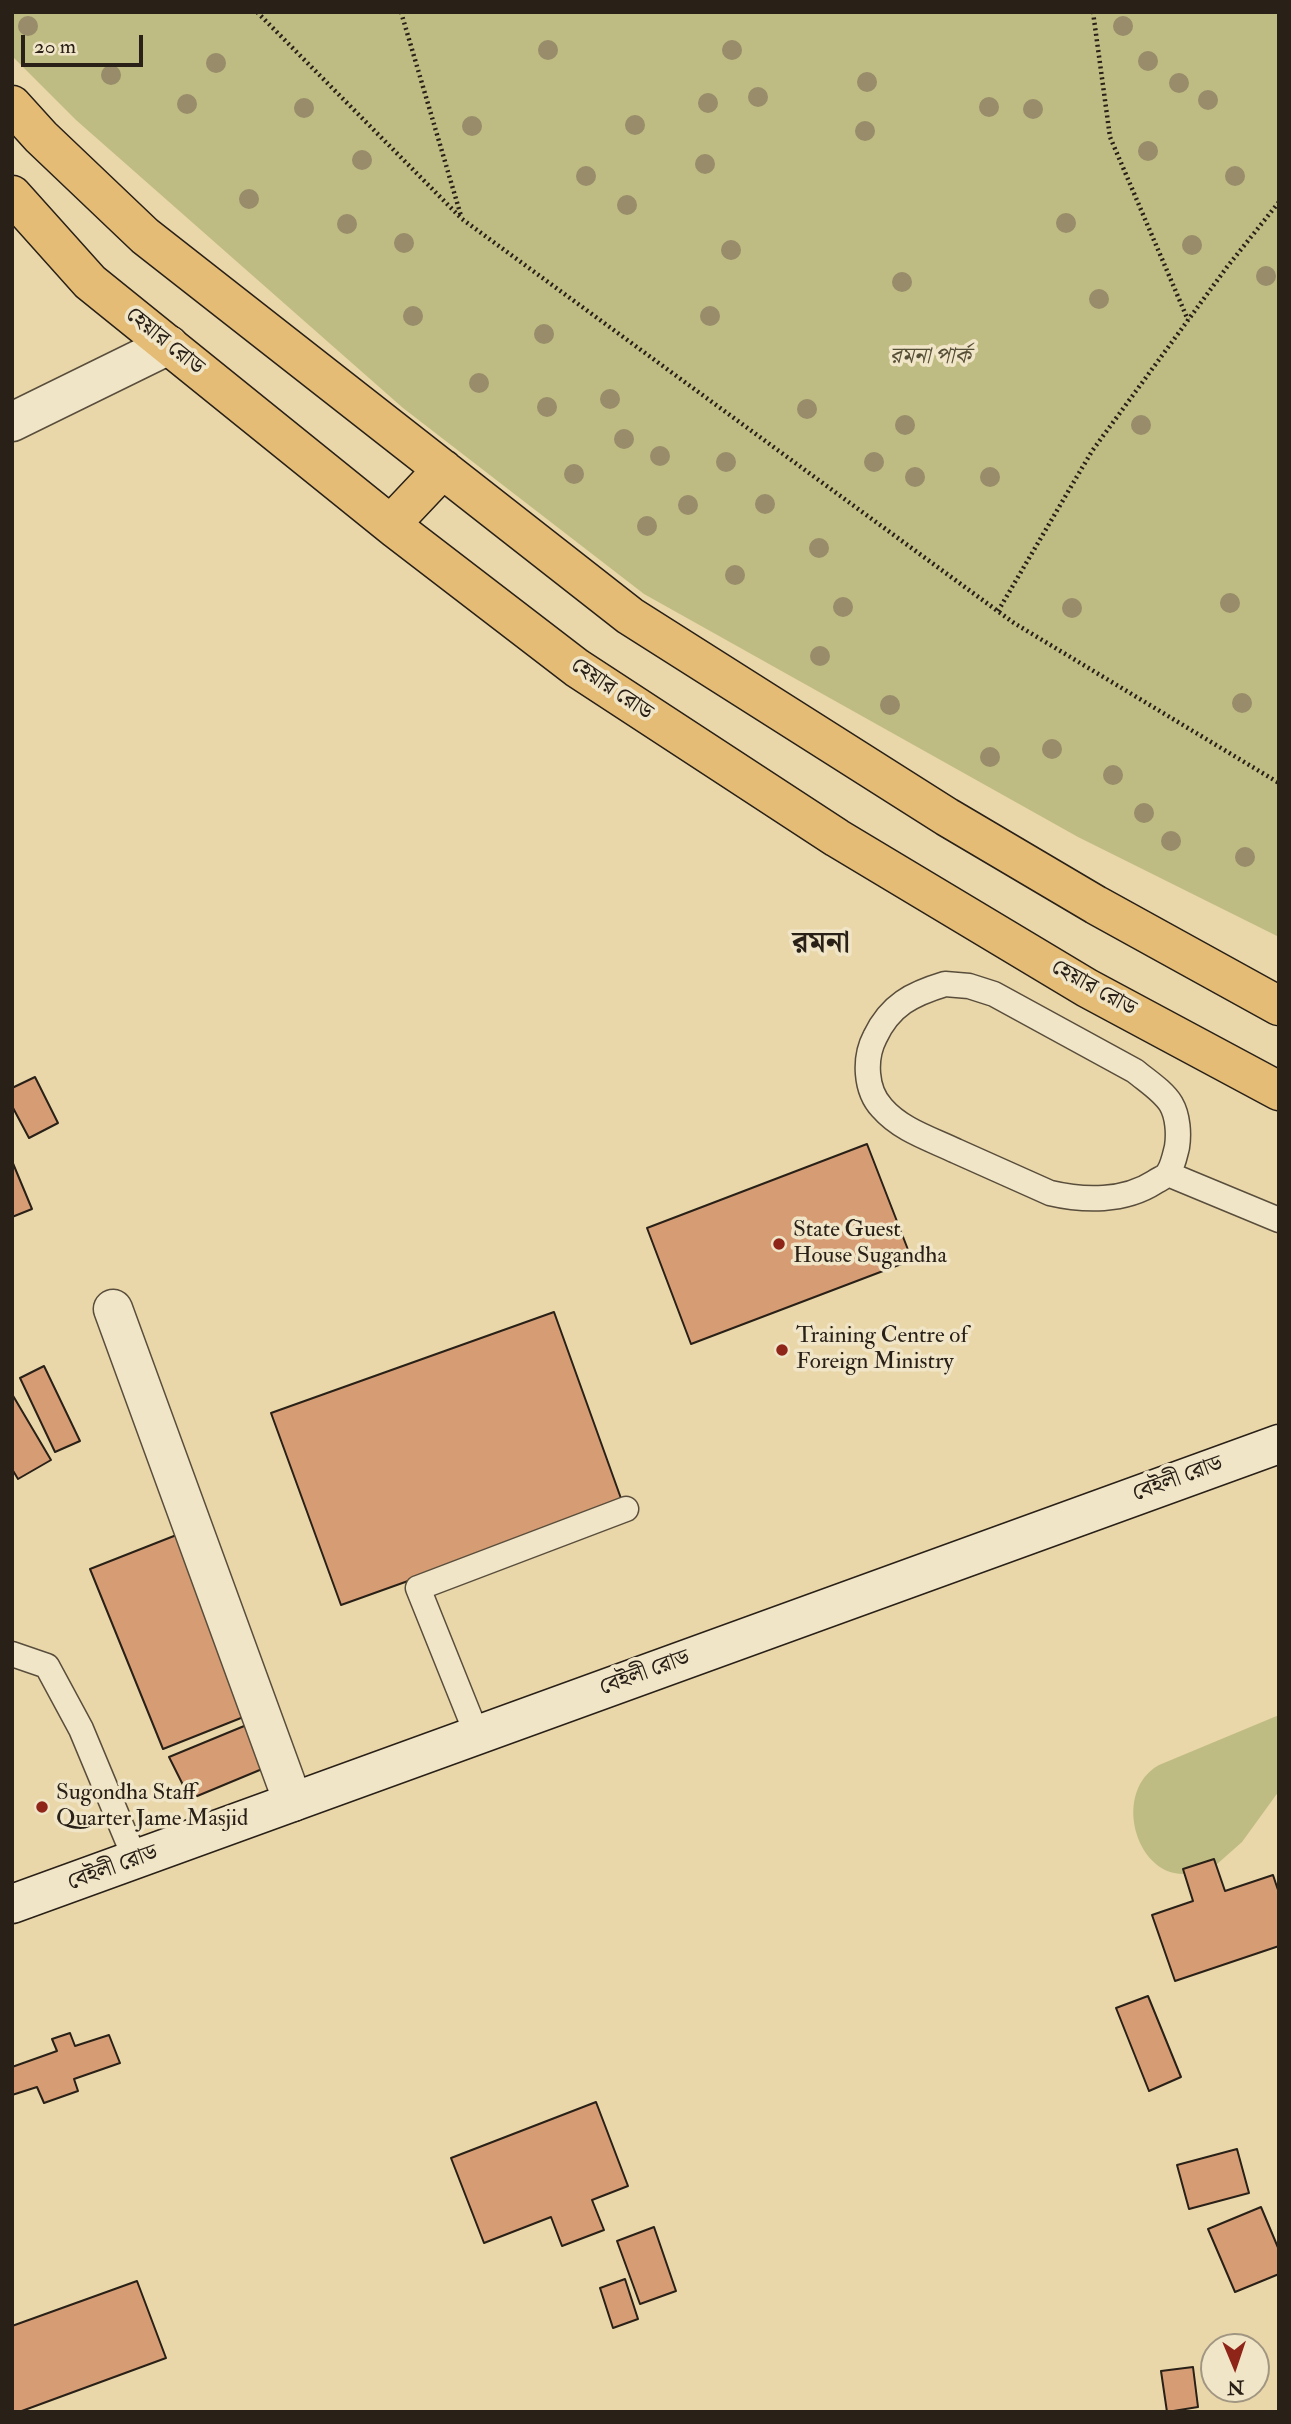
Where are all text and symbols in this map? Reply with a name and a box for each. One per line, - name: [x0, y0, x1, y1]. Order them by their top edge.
- scale bar: [24, 21, 147, 65]
- text: 20 m: [34, 33, 76, 60]
- street label: হেয়ার রোড: [119, 302, 209, 382]
- park label: রমনা পার্ক: [889, 344, 971, 372]
- street label: হেয়ার রোড: [565, 653, 657, 727]
- district label: রমনা: [792, 928, 850, 964]
- street label: হেয়ার রোড: [1046, 954, 1140, 1024]
- place label: State Guest House Sugandha: [793, 1217, 947, 1271]
- marker: State Guest House Sugandha: [771, 1236, 787, 1252]
- place label: Training Centre of Foreign Ministry: [796, 1323, 968, 1377]
- marker: Training Centre of Foreign Ministry: [774, 1342, 790, 1358]
- street label: বেইলী রোড: [1129, 1451, 1227, 1509]
- street label: বেইলী রোড: [596, 1645, 694, 1703]
- place label: Sugondha Staff Quarter Jame Masjid: [56, 1780, 248, 1834]
- marker: Sugondha Staff Quarter Jame Masjid: [34, 1799, 50, 1815]
- street label: বেইলী রোড: [64, 1840, 162, 1898]
- north arrow: [1200, 2333, 1270, 2403]
- text: N: [1227, 2375, 1245, 2399]

